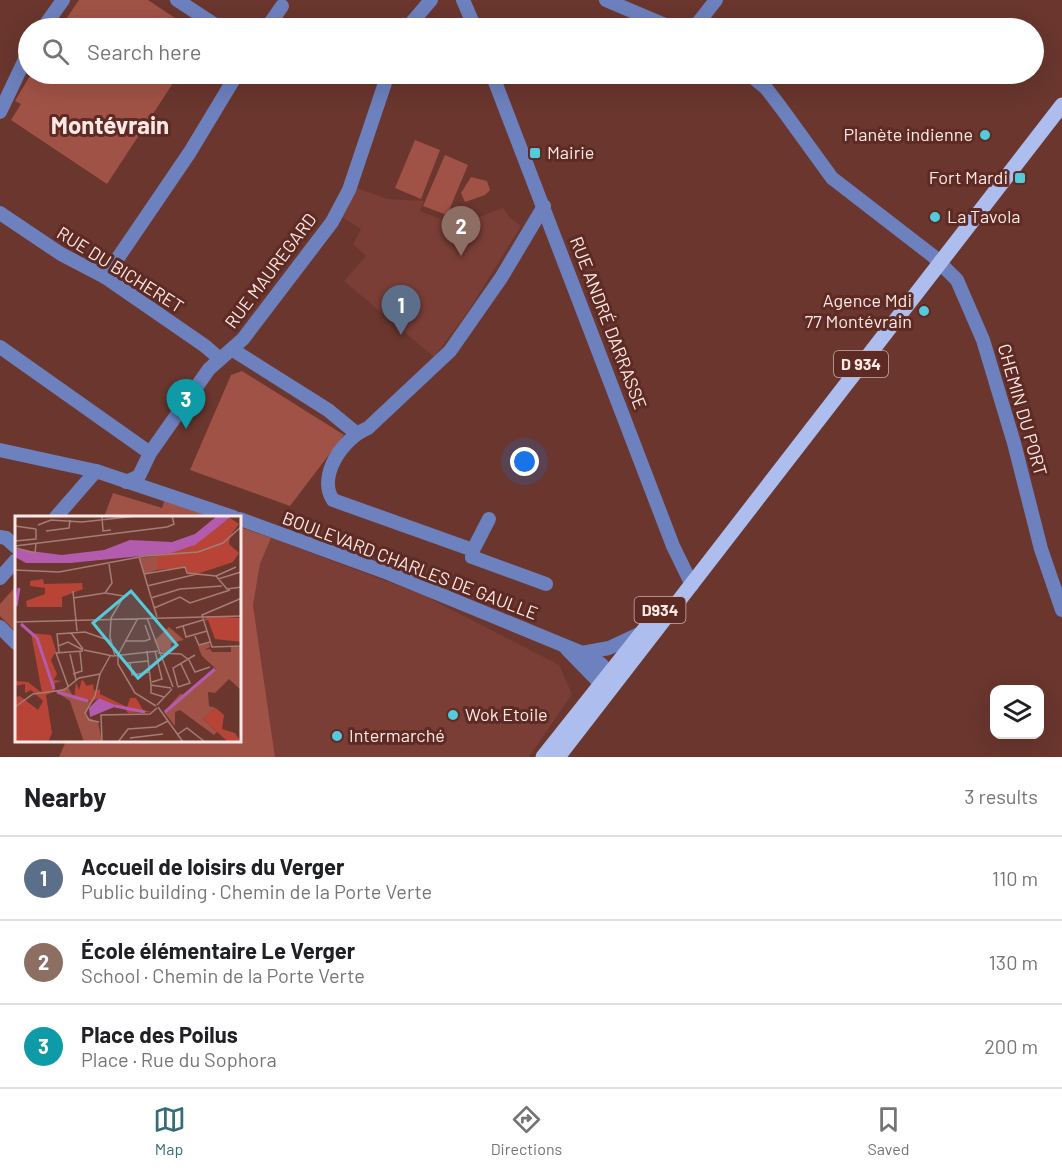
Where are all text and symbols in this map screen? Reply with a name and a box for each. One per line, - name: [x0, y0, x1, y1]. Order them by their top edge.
- search box: [18, 18, 1044, 84]
- icon: search: [39, 35, 72, 68]
- text: Search here: [87, 38, 201, 64]
- district label: Montévrain: [51, 110, 169, 139]
- place label: Planète indienne: [843, 123, 973, 145]
- marker: Planète indienne: [978, 128, 992, 142]
- place label: Mairie: [547, 141, 594, 163]
- marker: Mairie: [528, 146, 542, 160]
- place label: Fort Mardi: [929, 166, 1008, 188]
- marker: Fort Mardi: [1013, 171, 1027, 185]
- place label: La Tavola: [947, 205, 1020, 227]
- pin: 2: [442, 206, 480, 256]
- street label: RUE MAUREGARD: [220, 208, 321, 332]
- marker: La Tavola: [928, 210, 942, 224]
- street label: RUE DU BICHERET: [53, 221, 188, 317]
- street label: RUE ANDRÉ DARRASSE: [566, 233, 652, 412]
- pin: 1: [382, 286, 420, 335]
- place label: Agence Mdi 77 Montévrain: [805, 289, 912, 332]
- marker: Agence Mdi 77 Montévrain: [917, 304, 931, 318]
- street label: CHEMIN DU PORT: [994, 341, 1052, 478]
- road number: D 934: [834, 351, 888, 377]
- pin: 3: [166, 380, 206, 429]
- your location: [510, 447, 539, 476]
- street label: BOULEVARD CHARLES DE GAULLE: [280, 506, 541, 624]
- inset map: [15, 516, 242, 742]
- road number: D934: [634, 597, 686, 623]
- map controls: [990, 685, 1044, 739]
- button: layers: [990, 685, 1044, 739]
- place label: Wok Etoile: [465, 703, 548, 725]
- marker: Wok Etoile: [446, 708, 460, 722]
- place label: Intermarché: [349, 724, 445, 746]
- marker: Intermarché: [330, 729, 344, 743]
- text: Nearby: [24, 781, 106, 812]
- text: 3 results: [964, 784, 1038, 808]
- text: Accueil de loisirs du Verger: [81, 853, 344, 879]
- text: 1: [40, 866, 47, 890]
- text: 110 m: [992, 866, 1038, 890]
- text: Public building · Chemin de la Porte Verte: [81, 879, 432, 903]
- text: École élémentaire Le Verger: [81, 937, 355, 963]
- text: 2: [38, 950, 49, 974]
- text: 130 m: [989, 950, 1038, 974]
- text: School · Chemin de la Porte Verte: [81, 963, 365, 987]
- text: Place des Poilus: [81, 1021, 238, 1047]
- text: 3: [38, 1034, 49, 1058]
- text: 200 m: [984, 1034, 1038, 1058]
- text: Place · Rue du Sophora: [81, 1047, 277, 1071]
- tab: Map: [153, 1103, 186, 1158]
- tab: Directions: [491, 1103, 562, 1158]
- tab: Saved: [867, 1103, 909, 1158]

